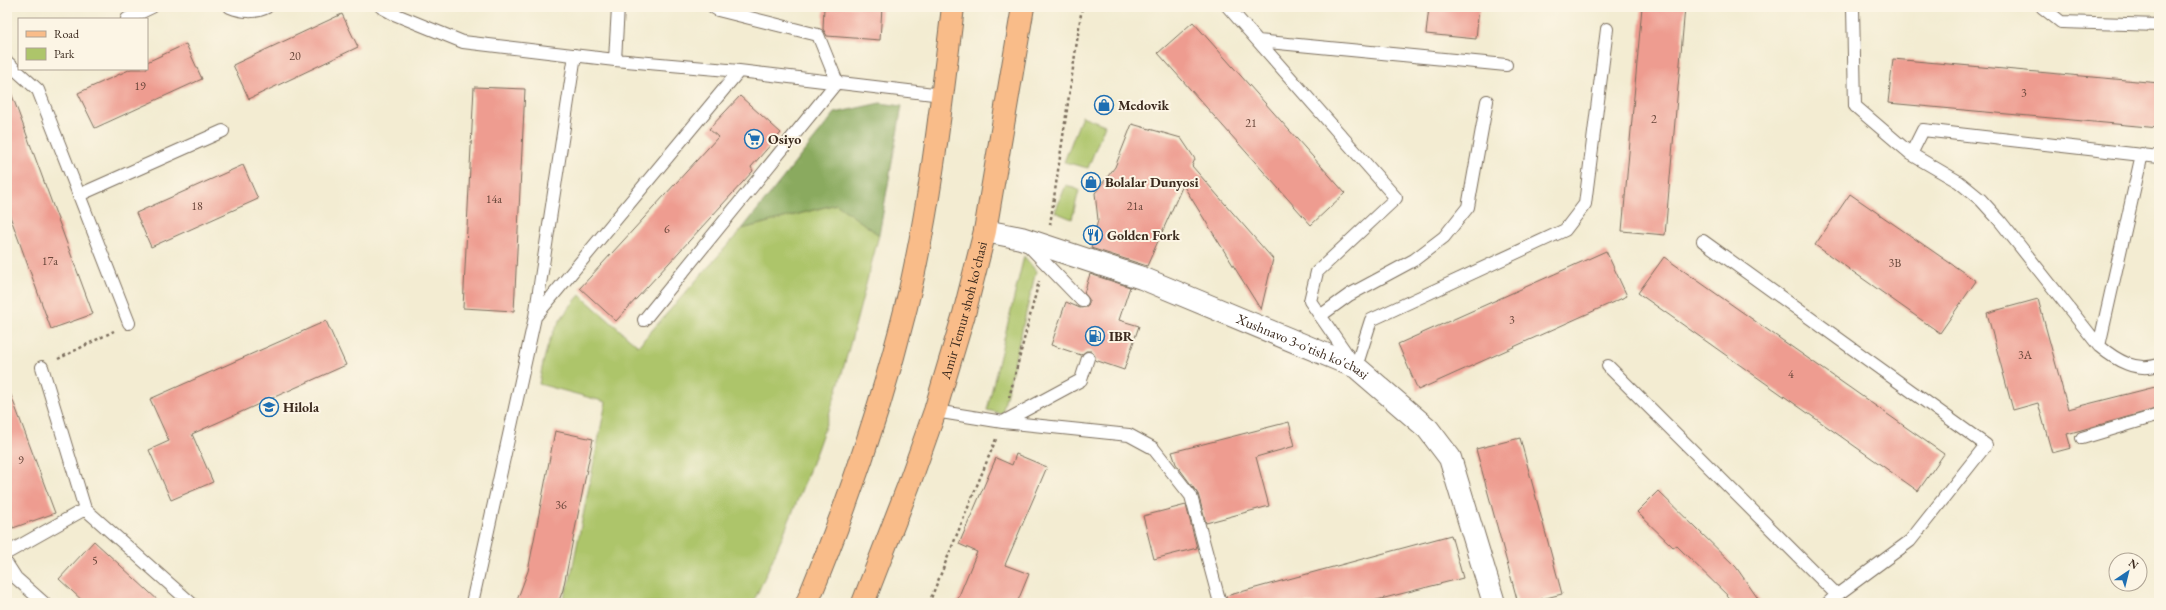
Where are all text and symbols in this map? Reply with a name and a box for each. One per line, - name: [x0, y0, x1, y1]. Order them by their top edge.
- legend: [18, 18, 148, 70]
- text: Road: [54, 26, 80, 42]
- text: Park: [54, 46, 75, 62]
- house number: 20: [289, 48, 301, 64]
- house number: 19: [134, 78, 146, 94]
- house number: 3: [2021, 85, 2027, 101]
- shop icon: Medovik: [1093, 94, 1115, 116]
- place label: Medovik: [1118, 96, 1170, 114]
- house number: 2: [1651, 111, 1657, 127]
- house number: 21: [1245, 115, 1257, 131]
- supermarket icon: Osiyo: [743, 128, 765, 150]
- place label: Osiyo: [768, 130, 801, 148]
- shop icon: Bolalar Dunyosi: [1080, 171, 1102, 193]
- place label: Bolalar Dunyosi: [1105, 173, 1199, 191]
- house number: 14а: [486, 191, 502, 207]
- house number: 18: [191, 198, 203, 214]
- house number: 21а: [1127, 198, 1143, 214]
- house number: 6: [664, 221, 670, 237]
- restaurant icon: Golden Fork: [1082, 224, 1104, 246]
- place label: Golden Fork: [1107, 226, 1180, 244]
- street label: Amir Temur shoh ko'chasi: [936, 239, 991, 382]
- house number: 17а: [42, 253, 58, 269]
- house number: 3B: [1889, 255, 1901, 271]
- street label: Xushnavo 3-o'tish ko'chasi: [1233, 309, 1373, 384]
- house number: 3: [1509, 312, 1515, 328]
- fuel station icon: IBR: [1084, 325, 1106, 347]
- place label: IBR: [1109, 327, 1134, 345]
- house number: 3A: [2018, 347, 2033, 363]
- house number: 4: [1788, 366, 1794, 382]
- school or university icon: Hilola: [258, 396, 280, 418]
- place label: Hilola: [283, 398, 320, 416]
- house number: 9: [18, 452, 24, 468]
- house number: 36: [555, 497, 567, 513]
- house number: 5: [92, 552, 98, 568]
- north arrow: [2108, 552, 2148, 592]
- text: N: [2126, 556, 2141, 572]

